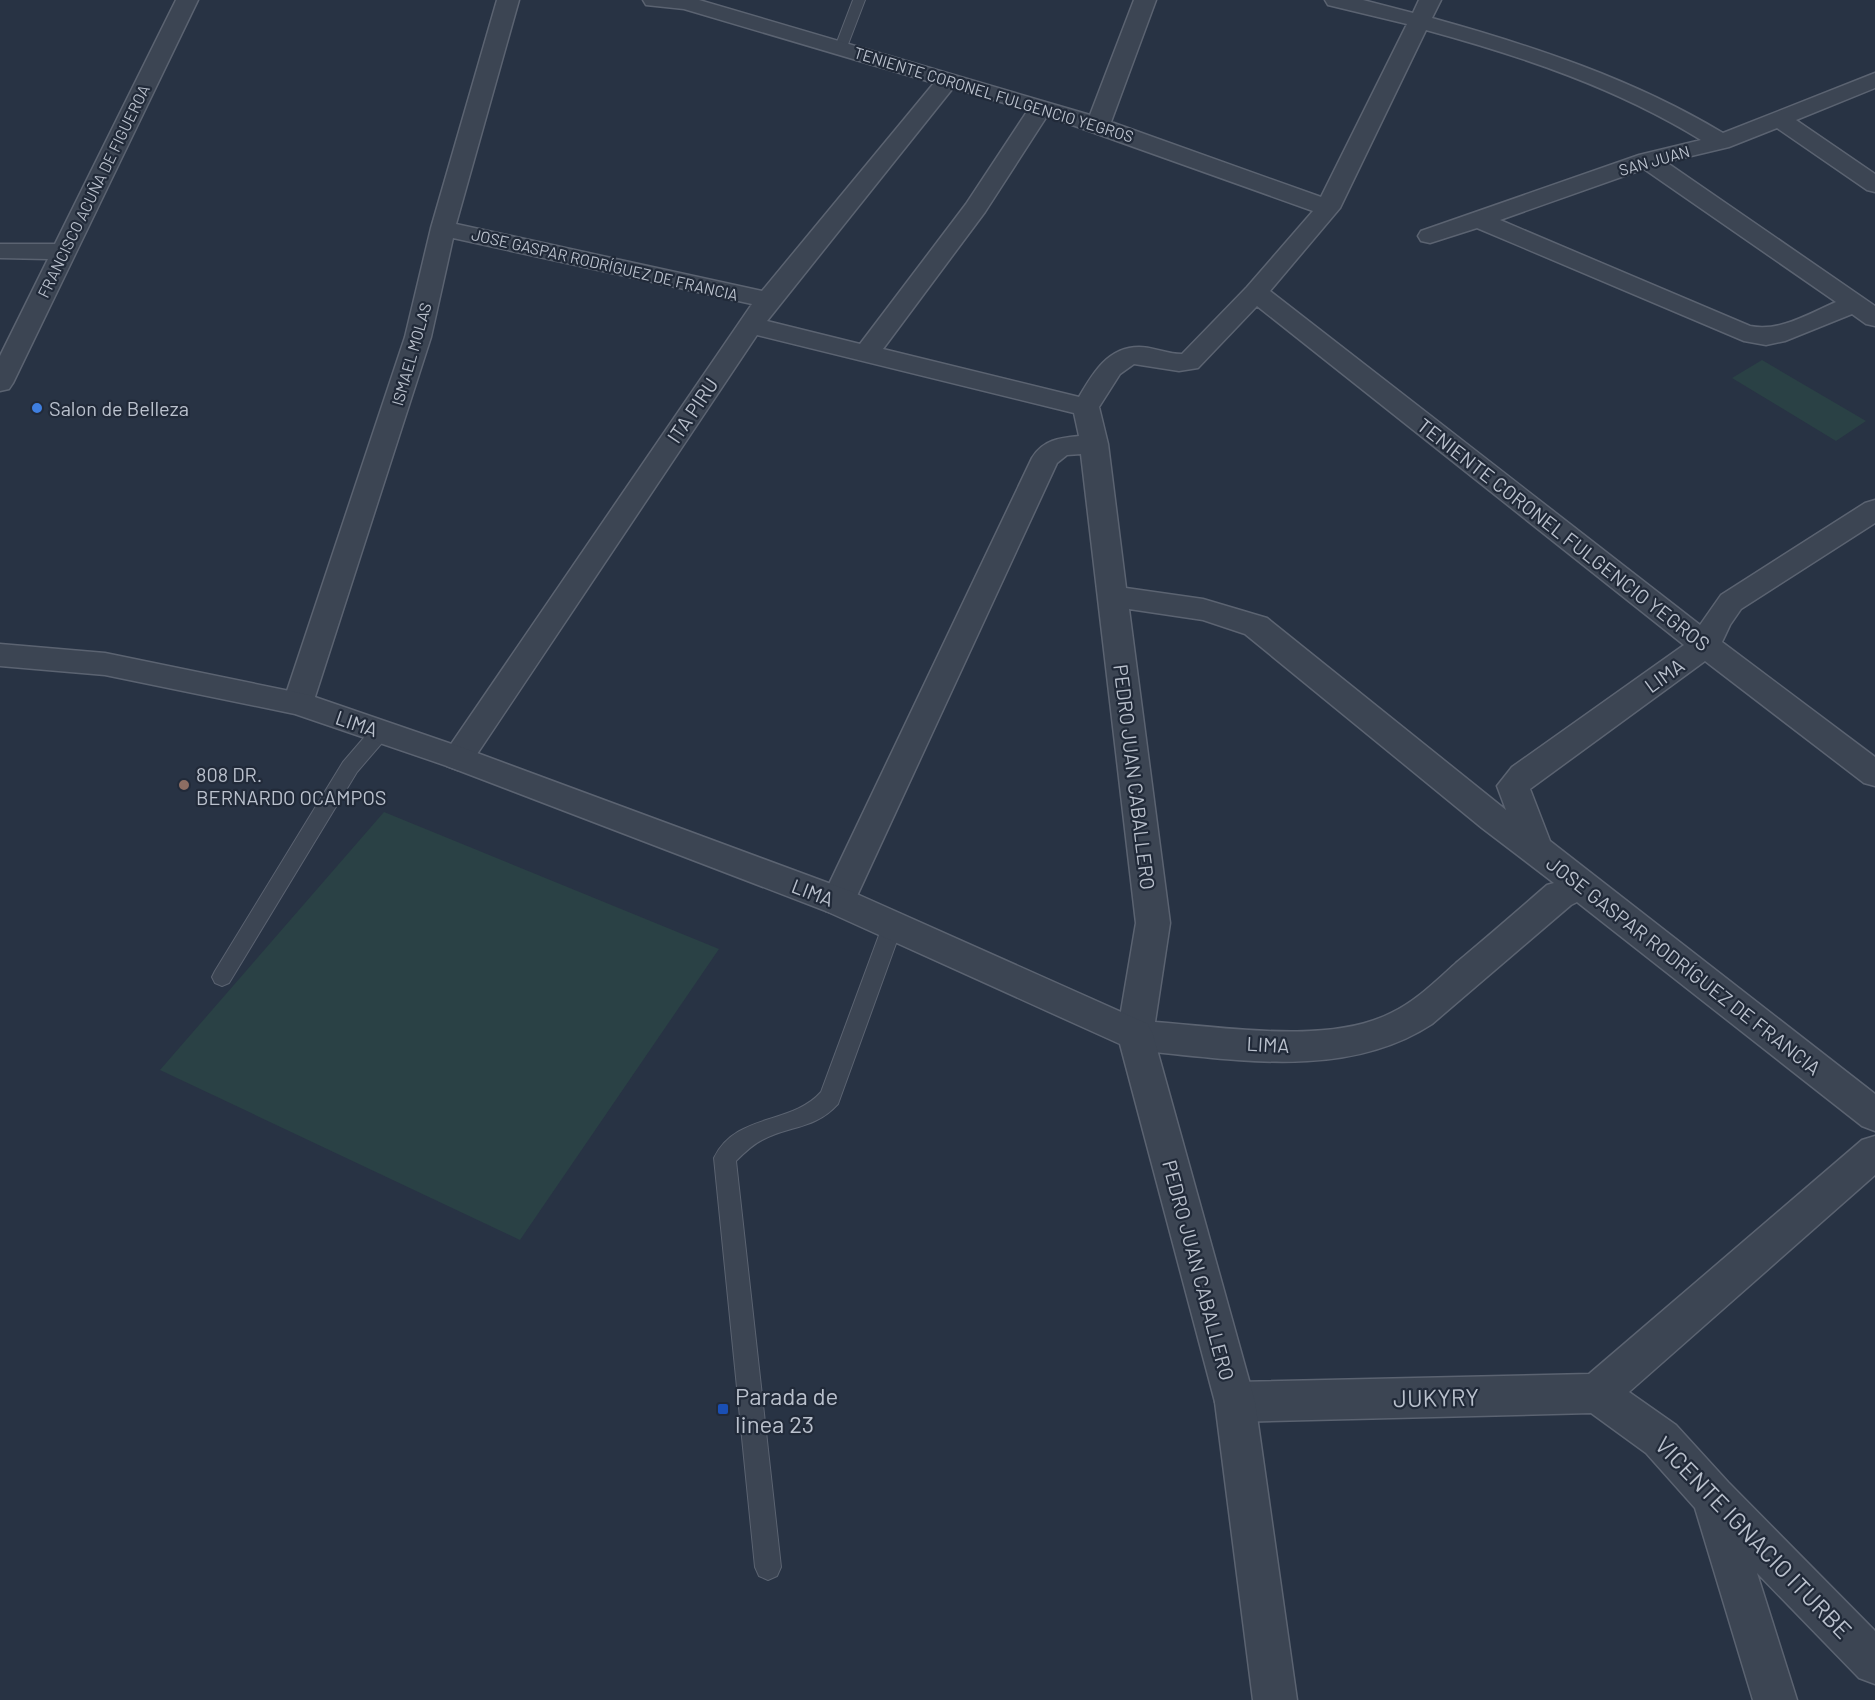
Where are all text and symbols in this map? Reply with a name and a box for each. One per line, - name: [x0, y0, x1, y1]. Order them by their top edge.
- street label: TENIENTE CORONEL FULGENCIO YEGROS: [852, 42, 1136, 146]
- street label: FRANCISCO ACUÑA DE FIGUEROA: [33, 81, 153, 301]
- street label: SAN JUAN: [1616, 141, 1692, 179]
- street label: JOSE GASPAR RODRÍGUEZ DE FRANCIA: [470, 224, 740, 304]
- street label: ISMAEL MOLAS: [387, 300, 435, 408]
- street label: ITA PIRU: [661, 373, 723, 447]
- place label: Salon de Belleza: [49, 396, 189, 420]
- marker: Salon de Belleza: [30, 401, 44, 415]
- street label: TENIENTE CORONEL FULGENCIO YEGROS: [1413, 412, 1715, 656]
- street label: LIMA: [1640, 653, 1688, 697]
- street label: PEDRO JUAN CABALLERO: [1109, 663, 1161, 891]
- street label: LIMA: [333, 705, 381, 741]
- place label: 808 DR. BERNARDO OCAMPOS: [196, 762, 387, 809]
- marker: 808 DR. BERNARDO OCAMPOS: [177, 778, 191, 792]
- street label: JOSE GASPAR RODRÍGUEZ DE FRANCIA: [1542, 850, 1826, 1080]
- street label: LIMA: [789, 873, 837, 911]
- street label: LIMA: [1246, 1031, 1290, 1057]
- street label: PEDRO JUAN CABALLERO: [1158, 1157, 1240, 1383]
- place label: Parada de linea 23: [735, 1381, 838, 1438]
- street label: JUKYRY: [1393, 1382, 1479, 1412]
- marker: Parada de linea 23: [716, 1402, 730, 1416]
- street label: VICENTE IGNACIO ITURBE: [1650, 1430, 1858, 1644]

